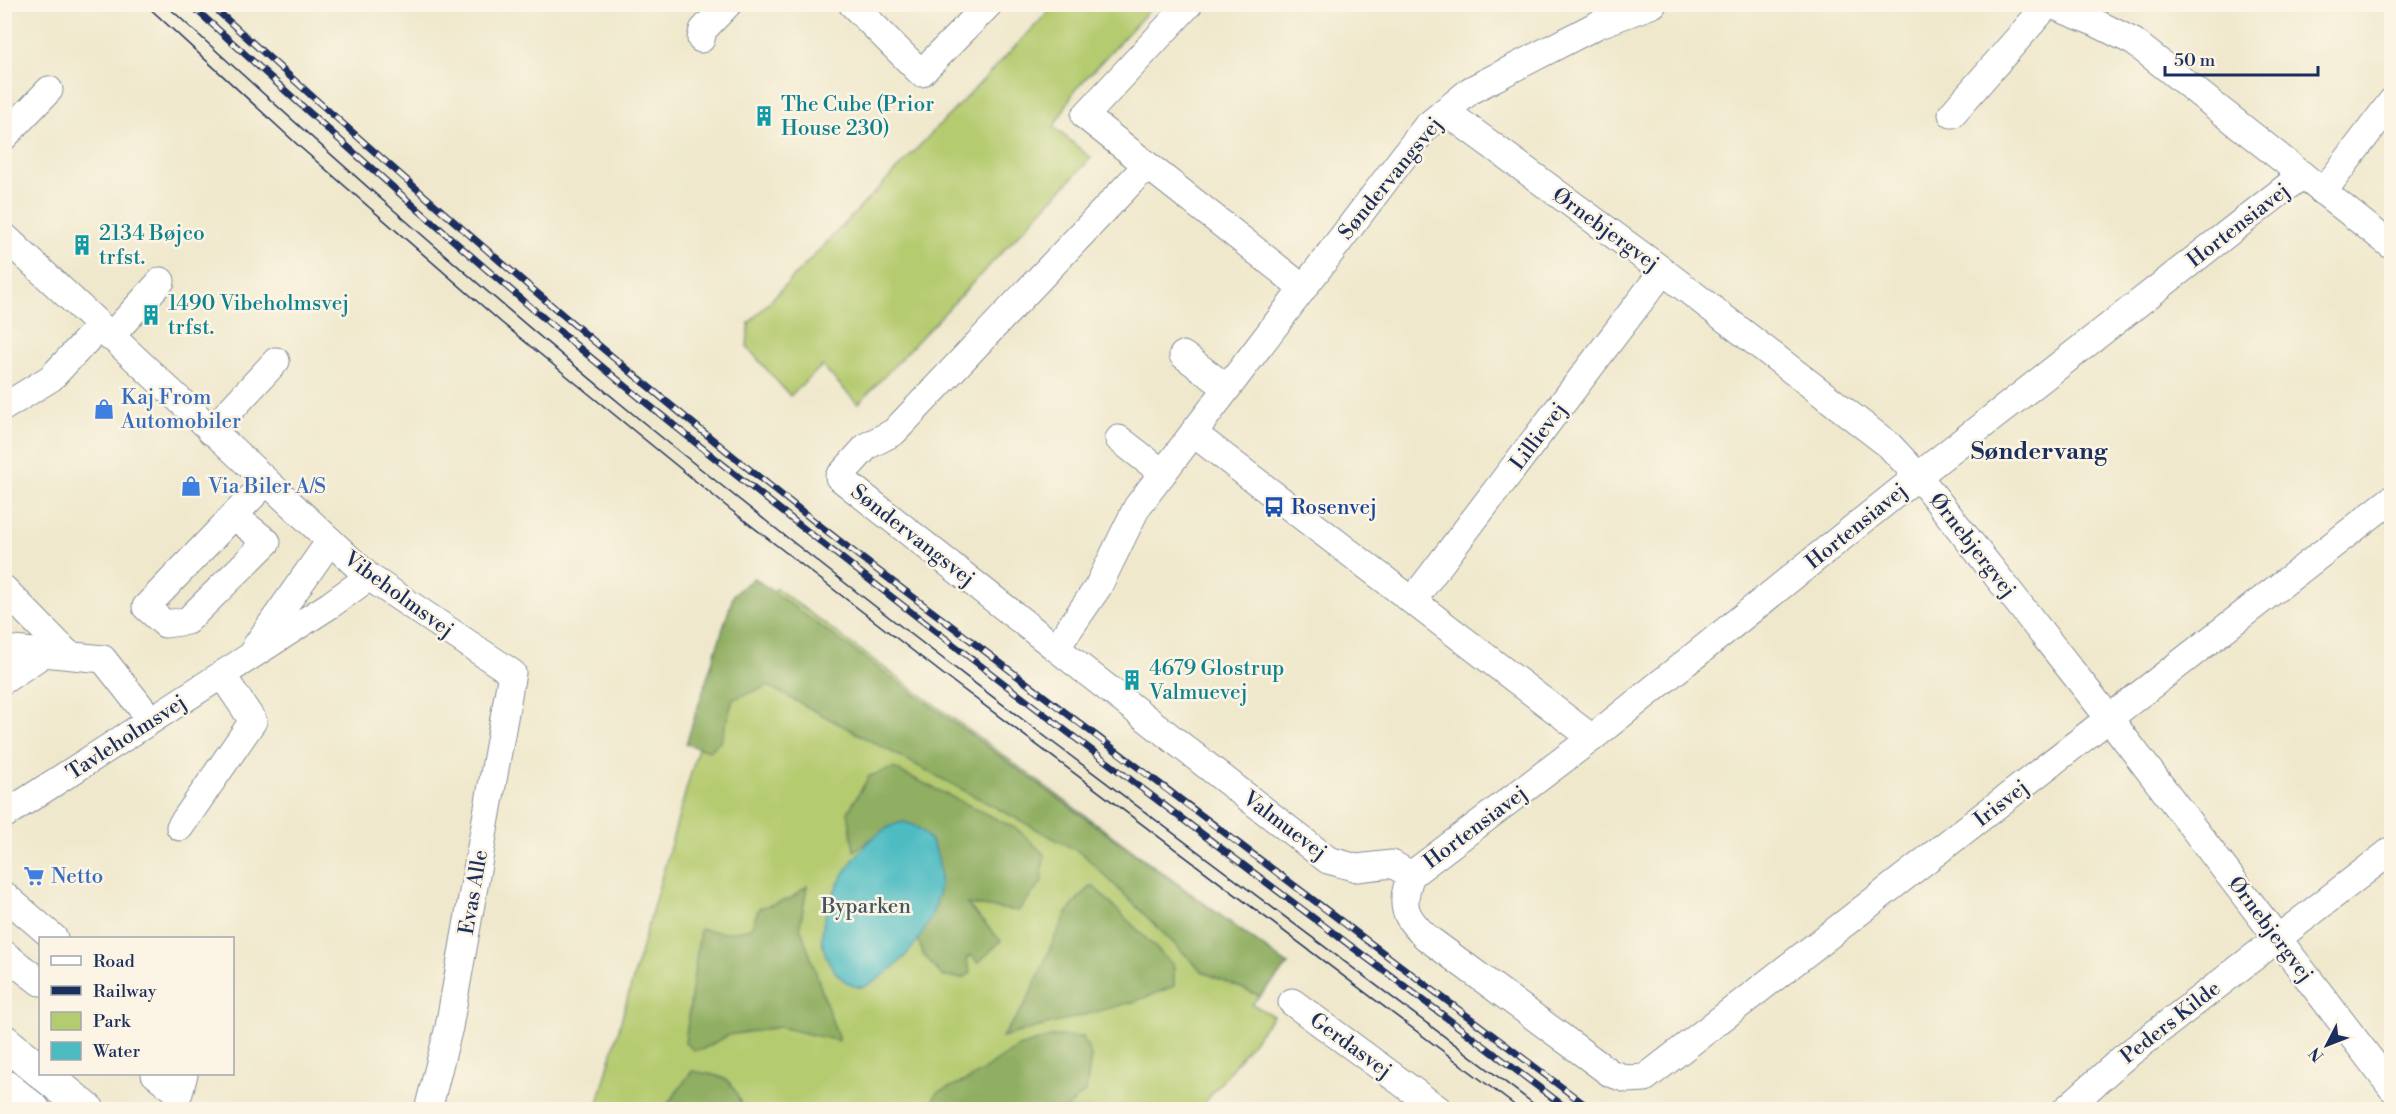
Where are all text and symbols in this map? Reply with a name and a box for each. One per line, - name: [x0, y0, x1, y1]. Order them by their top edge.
- scale bar: [2165, 39, 2318, 77]
- text: 50 m: [2174, 49, 2216, 72]
- place label: The Cube (Prior House 230): [781, 92, 934, 142]
- building icon: The Cube (Prior House 230): [752, 104, 776, 128]
- street label: Søndervangsvej: [1333, 112, 1448, 245]
- street label: Hortensiavej: [2182, 178, 2295, 274]
- street label: Ørnebjergvej: [1547, 182, 1664, 277]
- place label: 2134 Bøjco trfst.: [99, 221, 205, 271]
- building icon: 2134 Bøjco trfst.: [70, 233, 94, 257]
- place label: 1490 Vibeholmsvej trfst.: [168, 291, 349, 341]
- building icon: 1490 Vibeholmsvej trfst.: [139, 303, 163, 327]
- place label: Kaj From Automobiler: [120, 385, 241, 435]
- shop icon: Kaj From Automobiler: [92, 397, 116, 421]
- street label: Lillievej: [1505, 397, 1573, 476]
- district label: Søndervang: [1971, 437, 2109, 467]
- shop icon: Via Biler A/S: [179, 474, 203, 498]
- place label: Via Biler A/S: [207, 474, 326, 500]
- street label: Hortensiavej: [1801, 478, 1913, 576]
- street label: Søndervangsvej: [845, 479, 980, 592]
- street label: Ørnebjergvej: [1923, 488, 2021, 603]
- bus stop icon: Rosenvej: [1262, 495, 1286, 519]
- place label: Rosenvej: [1291, 495, 1377, 521]
- street label: Vibeholmsvej: [338, 546, 458, 643]
- place label: 4679 Glostrup Valmuevej: [1148, 656, 1285, 706]
- building icon: 4679 Glostrup Valmuevej: [1120, 668, 1144, 692]
- street label: Tavleholmsvej: [62, 689, 191, 786]
- street label: Irisvej: [1969, 775, 2034, 833]
- street label: Hortensiavej: [1419, 780, 1533, 875]
- street label: Valmuevej: [1236, 785, 1332, 866]
- street label: Evas Alle: [454, 848, 494, 937]
- supermarket icon: Netto: [22, 864, 46, 888]
- place label: Netto: [51, 864, 103, 890]
- street label: Ørnebjergvej: [2222, 872, 2318, 987]
- park label: Byparken: [820, 894, 911, 920]
- legend: [39, 937, 234, 1075]
- text: Road: [93, 950, 136, 973]
- street label: Peders Kilde: [2115, 976, 2226, 1070]
- text: Railway: [93, 980, 157, 1003]
- street label: Gerdasvej: [1304, 1007, 1396, 1084]
- text: Park: [93, 1010, 132, 1033]
- north arrow: [2297, 1015, 2357, 1075]
- text: Water: [92, 1040, 141, 1063]
- text: N: [2305, 1043, 2328, 1066]

